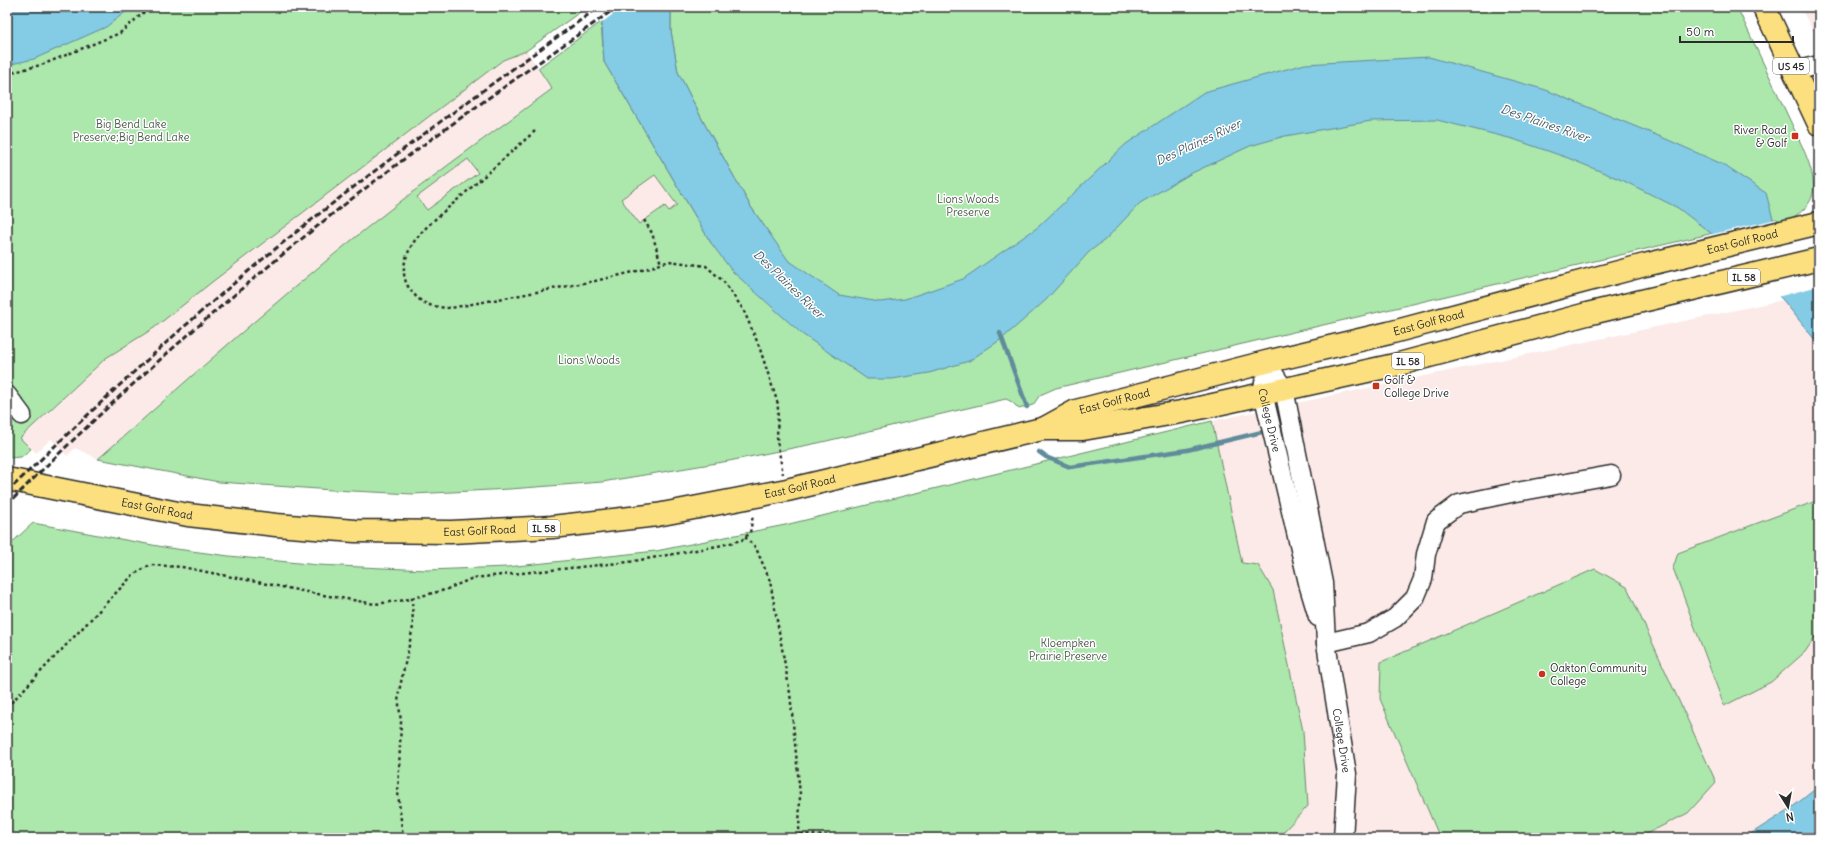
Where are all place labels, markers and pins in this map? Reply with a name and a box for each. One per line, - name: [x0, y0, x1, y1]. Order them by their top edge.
- place label: River Road & Golf: [1733, 123, 1788, 150]
- marker: River Road & Golf: [1790, 131, 1800, 141]
- place label: Golf & College Drive: [1384, 373, 1449, 400]
- marker: Golf & College Drive: [1371, 381, 1381, 391]
- place label: Oakton Community College: [1550, 661, 1647, 688]
- marker: Oakton Community College: [1537, 669, 1547, 679]

